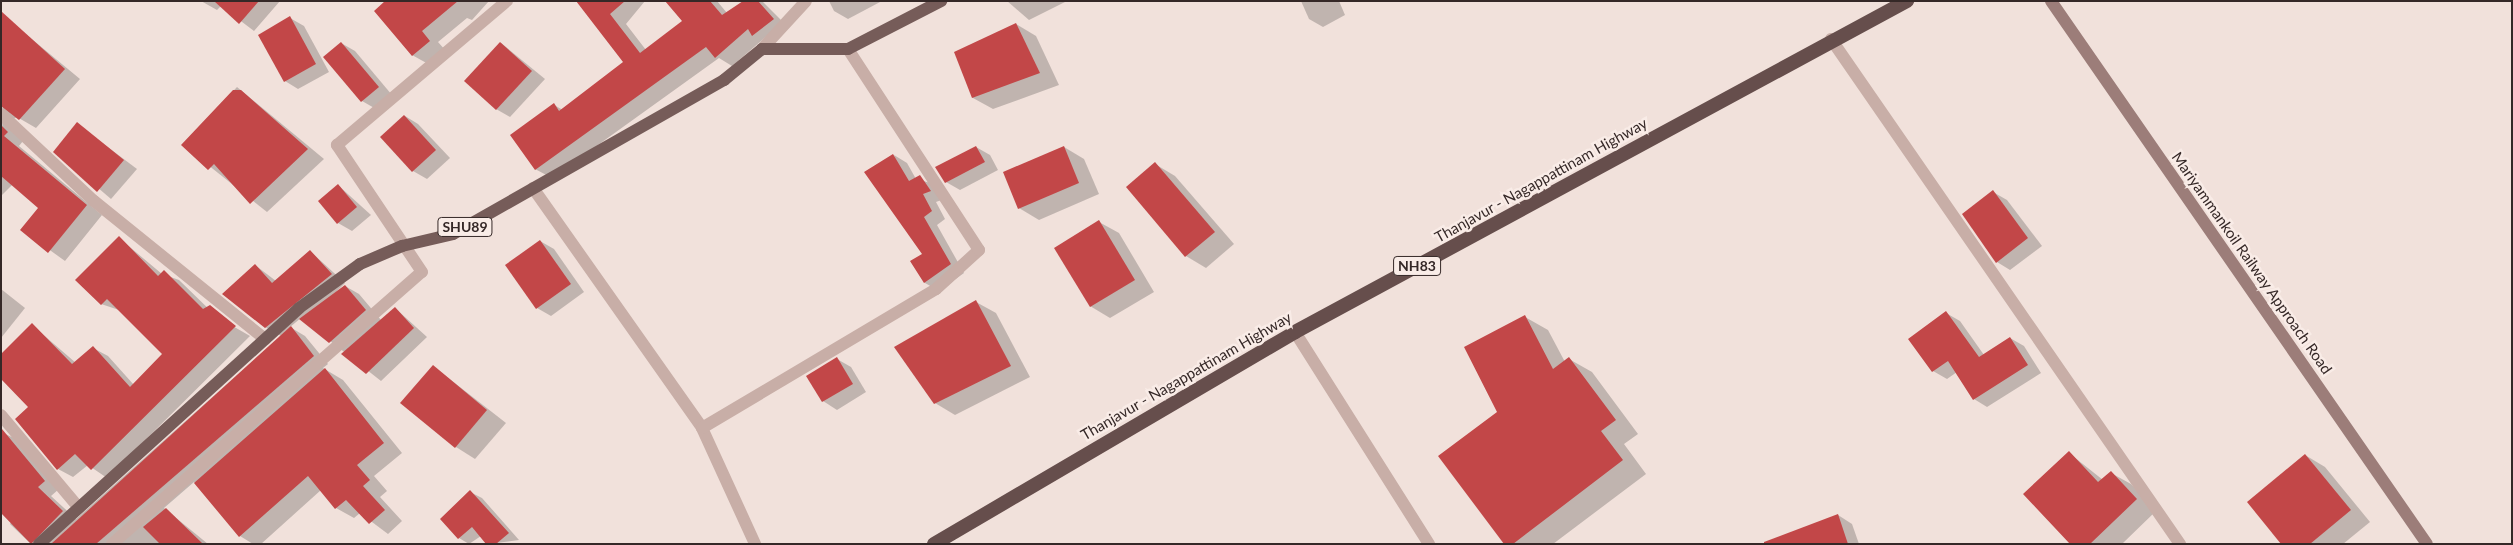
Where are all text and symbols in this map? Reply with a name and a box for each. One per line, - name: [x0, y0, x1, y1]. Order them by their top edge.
- street label: Thanjavur - Nagappattinam Highway: [1431, 114, 1651, 246]
- street label: Mariyammankoil Railway Approach Road: [2168, 148, 2336, 378]
- road number: SHU89: [436, 216, 494, 238]
- road number: NH83: [1392, 255, 1442, 278]
- street label: Thanjavur - Nagappattinam Highway: [1077, 308, 1295, 444]

